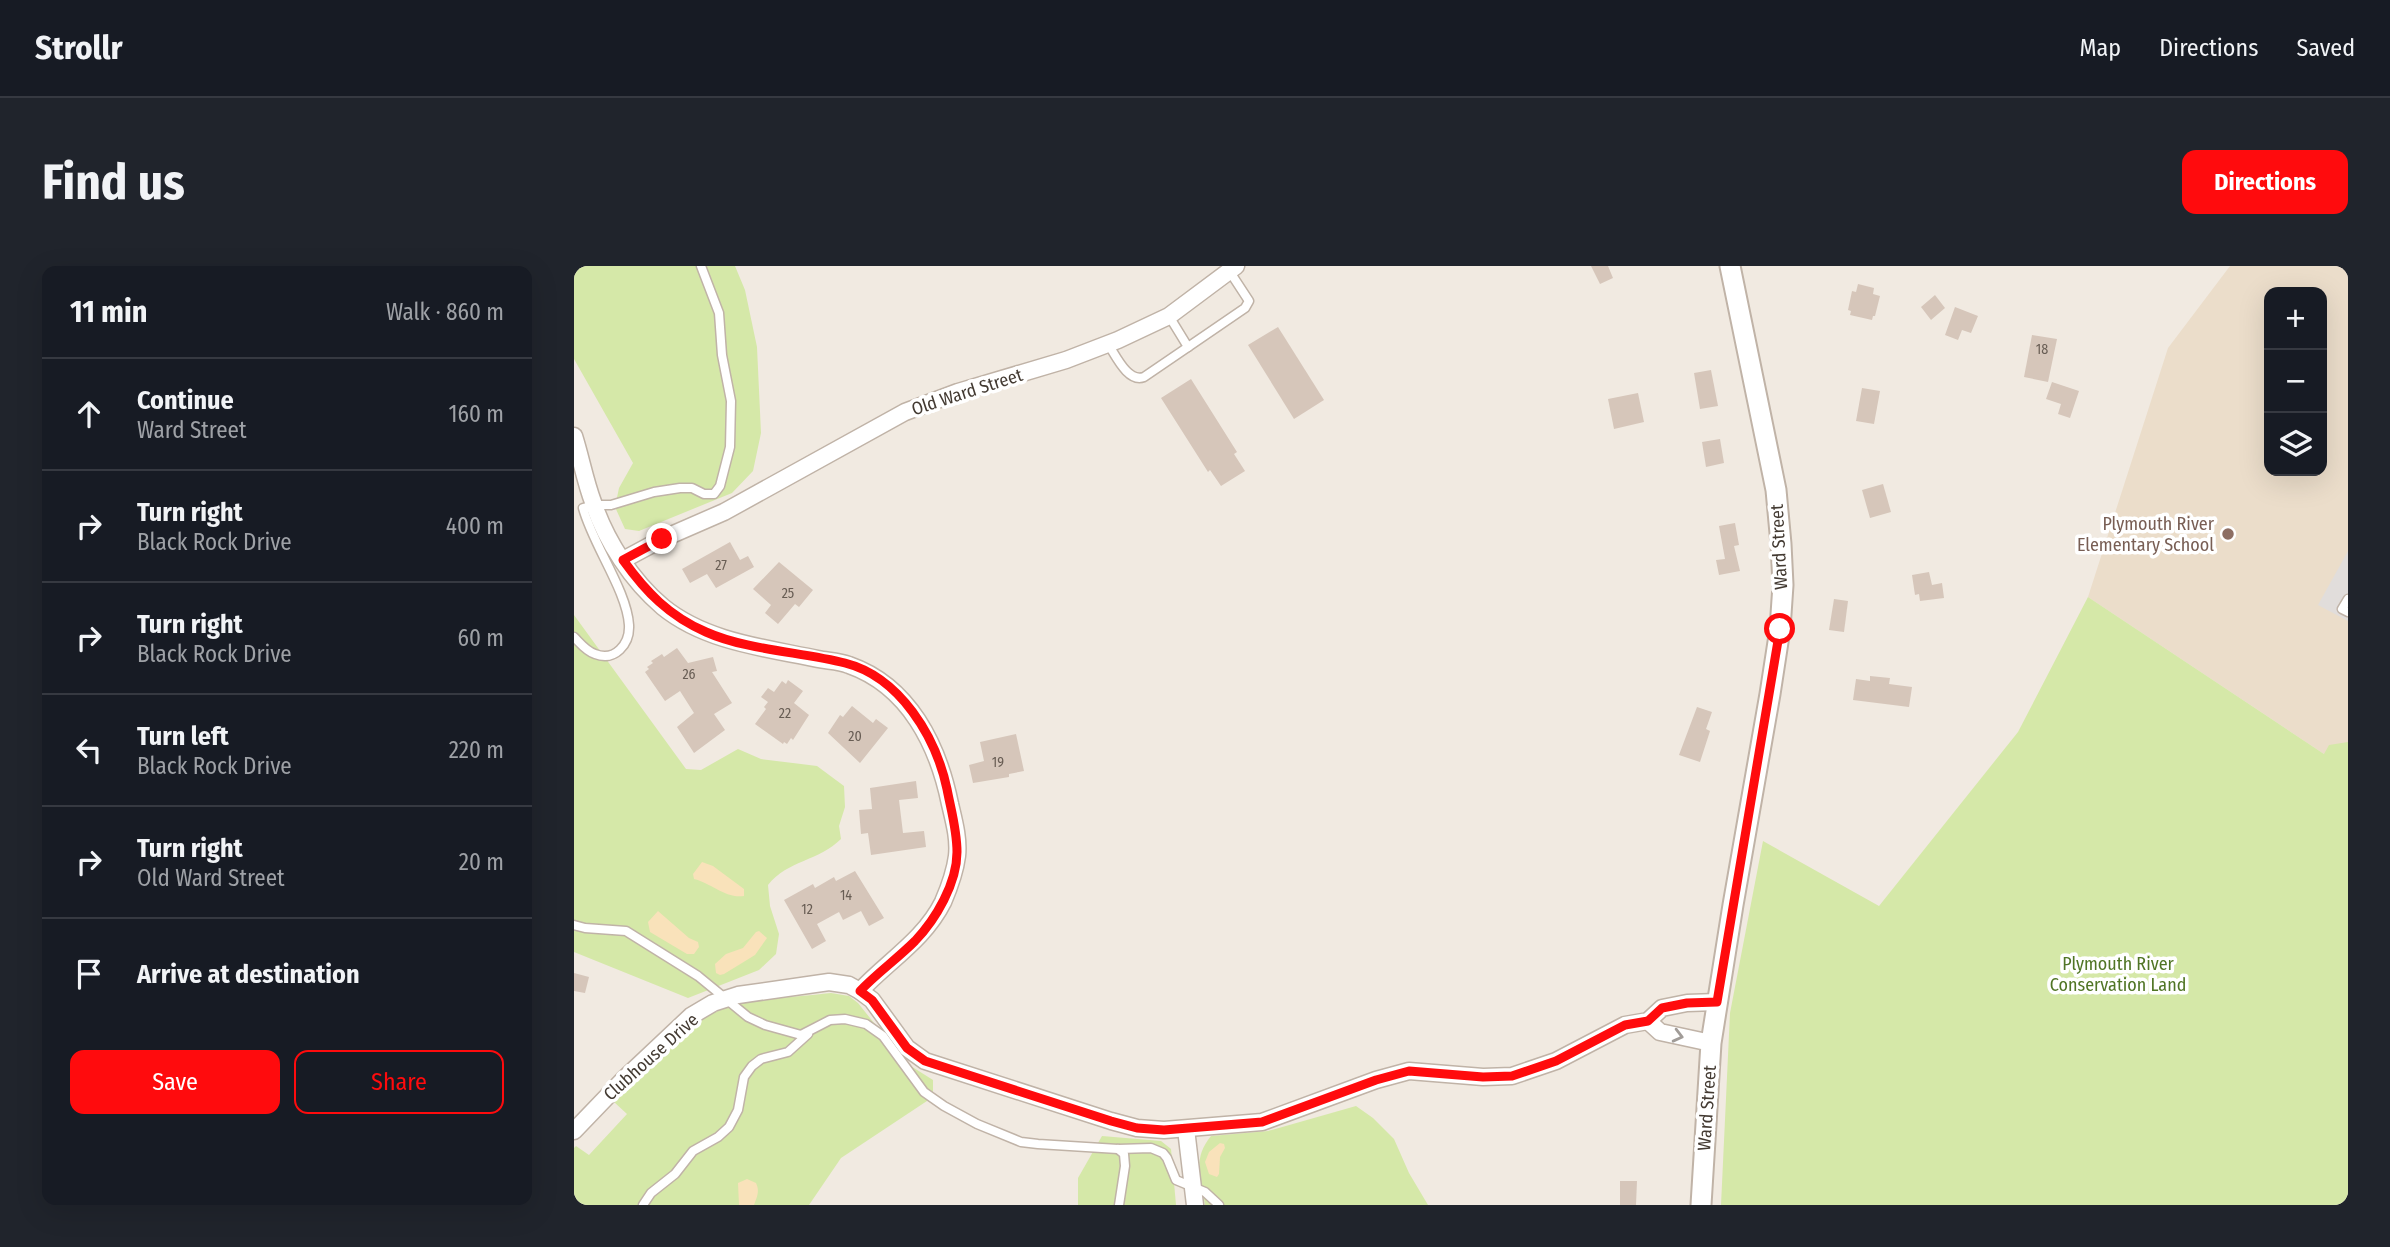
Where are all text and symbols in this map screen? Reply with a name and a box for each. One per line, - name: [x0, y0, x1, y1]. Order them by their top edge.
- text: Strollr: [35, 28, 123, 68]
- text: Map: [2080, 34, 2121, 62]
- text: Directions: [2159, 34, 2258, 62]
- text: Saved: [2296, 34, 2355, 62]
- button: Directions: [2182, 150, 2348, 214]
- text: Find us: [42, 153, 185, 212]
- map controls: [2264, 287, 2327, 476]
- button: +: [2264, 287, 2327, 350]
- text: 11 min: [70, 294, 147, 330]
- text: Walk · 860 m: [386, 298, 504, 326]
- house number: 18: [2036, 341, 2048, 358]
- button: −: [2264, 350, 2327, 413]
- street label: Old Ward Street: [909, 364, 1025, 420]
- text: Continue: [137, 385, 234, 416]
- icon: ahead: [70, 395, 108, 433]
- text: 160 m: [449, 400, 504, 428]
- button: layers: [2264, 413, 2327, 476]
- text: Ward Street: [137, 416, 246, 444]
- text: Turn right: [137, 497, 243, 528]
- street label: Ward Street: [1766, 504, 1792, 590]
- icon: right: [70, 507, 108, 545]
- text: 400 m: [446, 512, 504, 540]
- place label: Plymouth River Elementary School: [2077, 513, 2215, 556]
- route end: [646, 523, 677, 554]
- marker: Plymouth River Elementary School: [2220, 526, 2236, 542]
- text: Black Rock Drive: [137, 528, 292, 556]
- house number: 27: [715, 557, 727, 574]
- house number: 25: [782, 585, 794, 602]
- text: Turn right: [137, 609, 243, 640]
- route start: [1764, 613, 1795, 644]
- icon: right: [70, 619, 108, 657]
- text: 60 m: [458, 624, 504, 652]
- text: Black Rock Drive: [137, 640, 292, 668]
- house number: 26: [682, 666, 696, 683]
- house number: 22: [779, 705, 791, 722]
- text: Turn left: [137, 721, 229, 752]
- house number: 20: [848, 728, 862, 745]
- icon: left: [70, 731, 108, 769]
- text: 220 m: [449, 736, 504, 764]
- text: Black Rock Drive: [137, 752, 292, 780]
- house number: 19: [992, 754, 1004, 771]
- text: Turn right: [137, 833, 243, 864]
- icon: right: [70, 843, 108, 881]
- text: 20 m: [459, 848, 504, 876]
- text: Old Ward Street: [137, 864, 285, 892]
- house number: 14: [840, 887, 852, 904]
- house number: 12: [801, 901, 813, 918]
- park label: Plymouth River Conservation Land: [2050, 953, 2186, 996]
- icon: arrive: [70, 955, 108, 993]
- text: Arrive at destination: [137, 959, 360, 990]
- street label: Clubhouse Drive: [599, 1009, 703, 1105]
- one-way arrow: [1671, 1028, 1683, 1042]
- button: Save: [70, 1050, 280, 1114]
- button: Share: [294, 1050, 504, 1114]
- street label: Ward Street: [1693, 1064, 1721, 1152]

